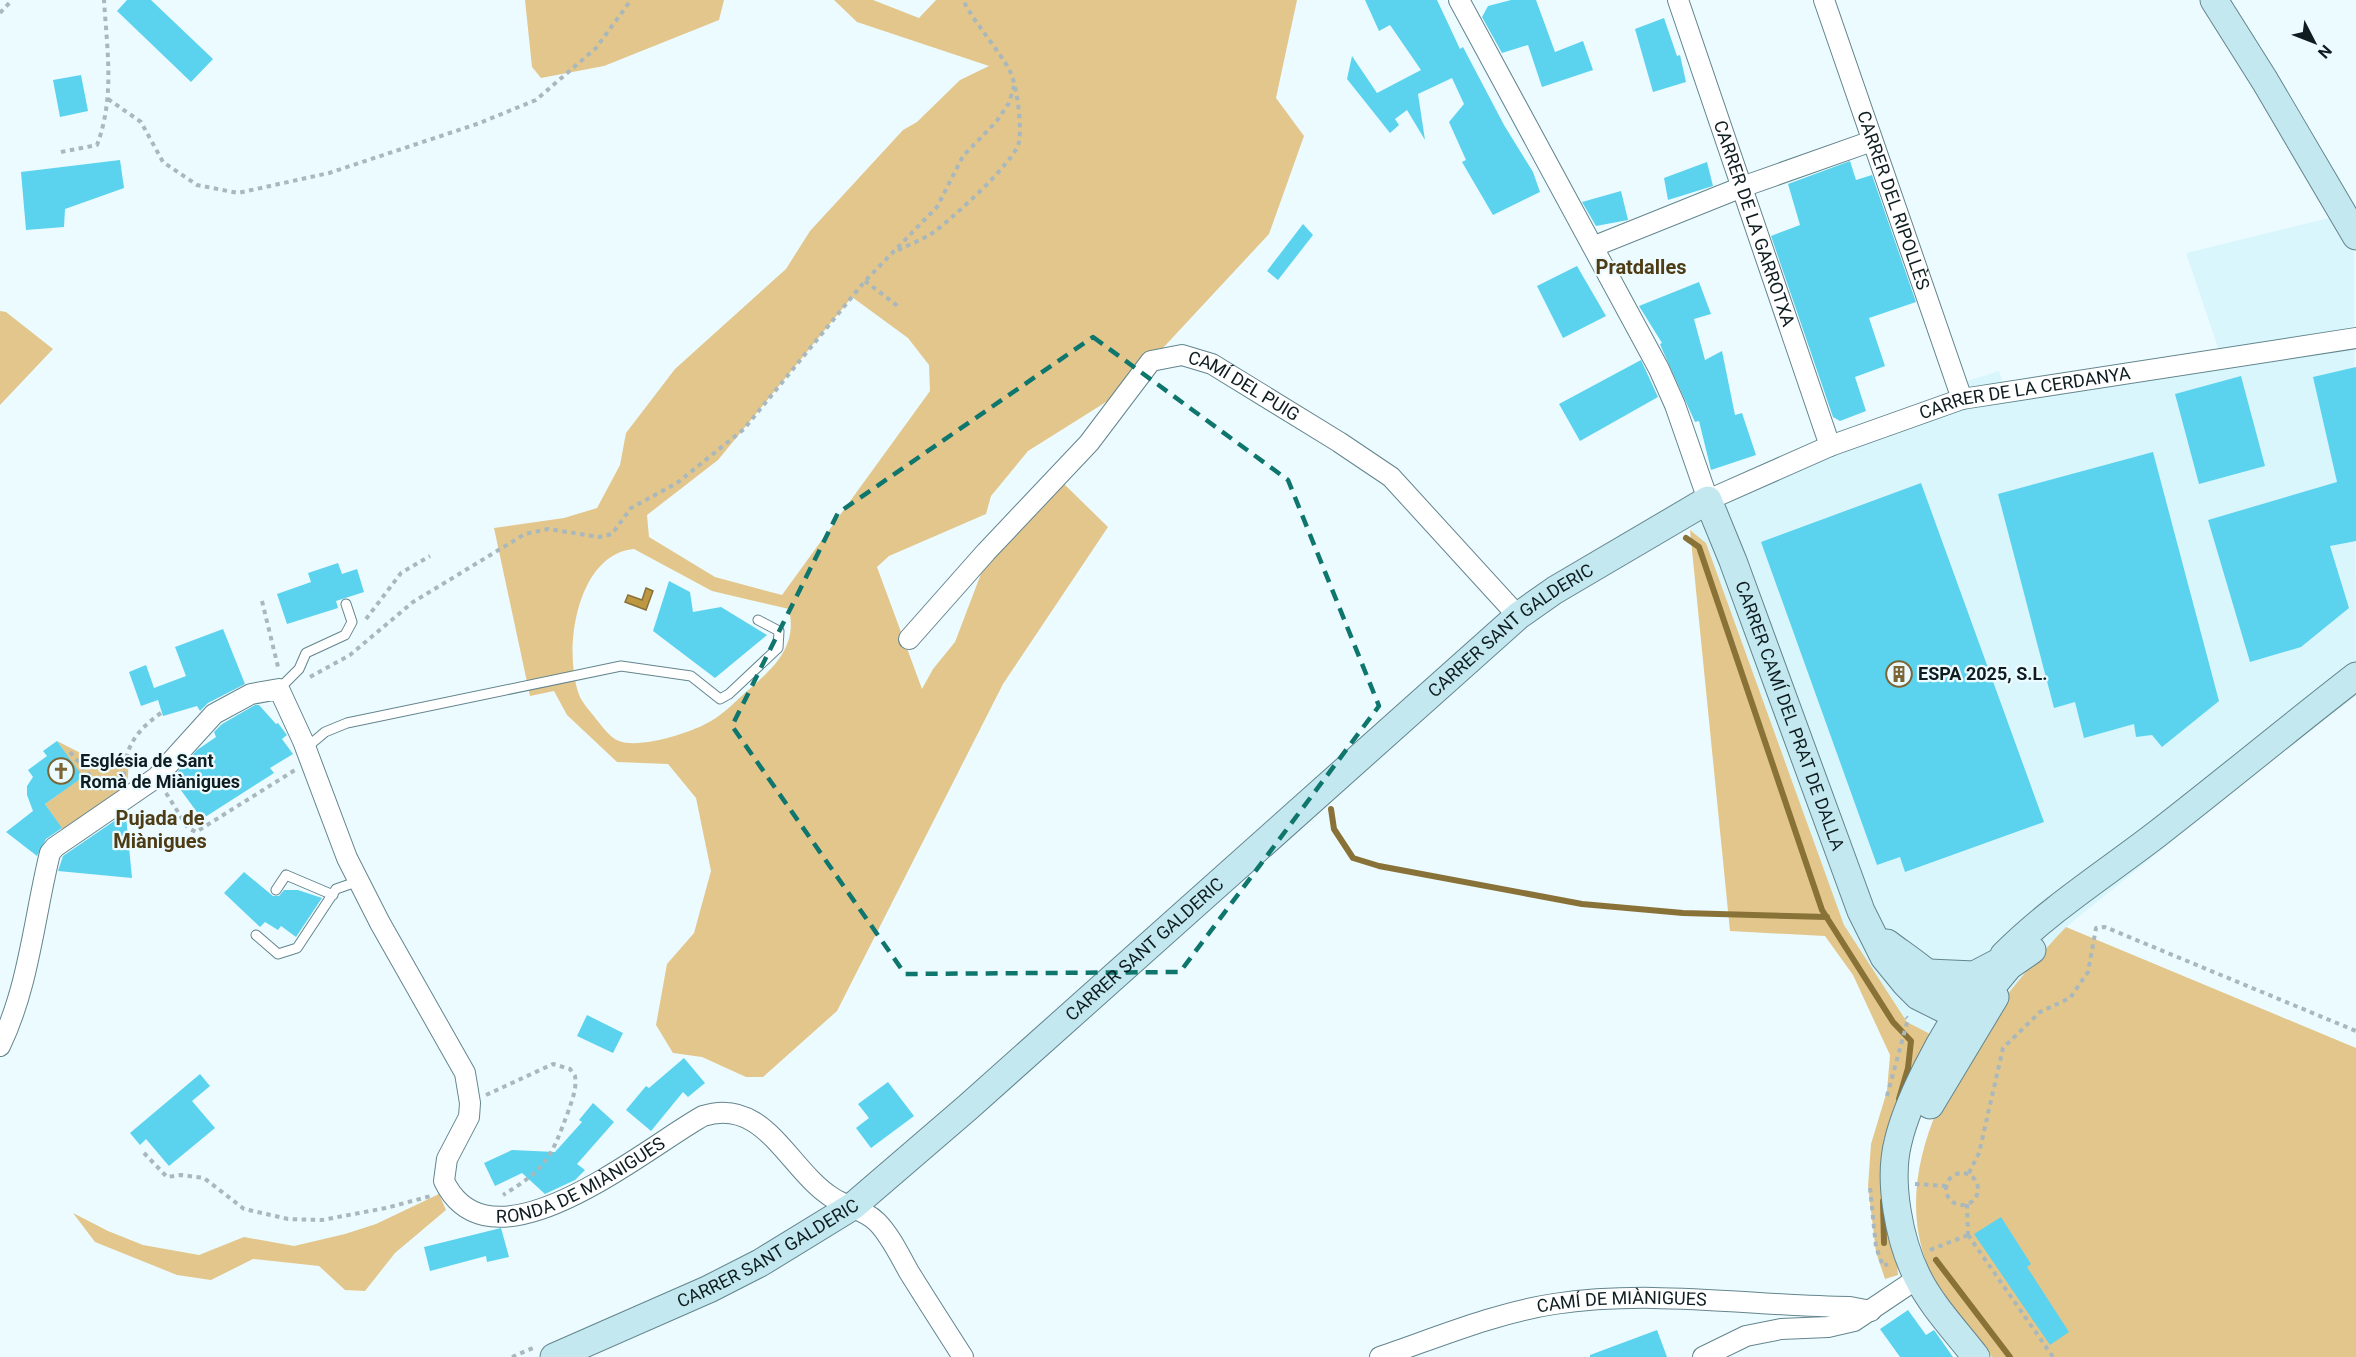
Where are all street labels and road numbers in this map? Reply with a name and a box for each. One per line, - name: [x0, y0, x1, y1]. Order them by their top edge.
- street label: CARRER DEL RIPOLLÈS: [1853, 108, 1934, 293]
- street label: CARRER DE LA GARROTXA: [1710, 118, 1799, 329]
- street label: CAMÍ DEL PUIG: [1186, 346, 1304, 425]
- street label: CARRER DE LA CERDANYA: [1916, 362, 2132, 423]
- street label: CARRER SANT GALDERIC: [1423, 559, 1597, 701]
- street label: CARRER CAMÍ DEL PRAT DE DALLA: [1731, 578, 1849, 853]
- street label: CARRER SANT GALDERIC: [1061, 873, 1228, 1025]
- street label: RONDA DE MIÀNIGUES: [496, 1132, 669, 1227]
- street label: CARRER SANT GALDERIC: [674, 1194, 862, 1312]
- street label: CAMÍ DE MIÀNIGUES: [1535, 1287, 1707, 1317]

